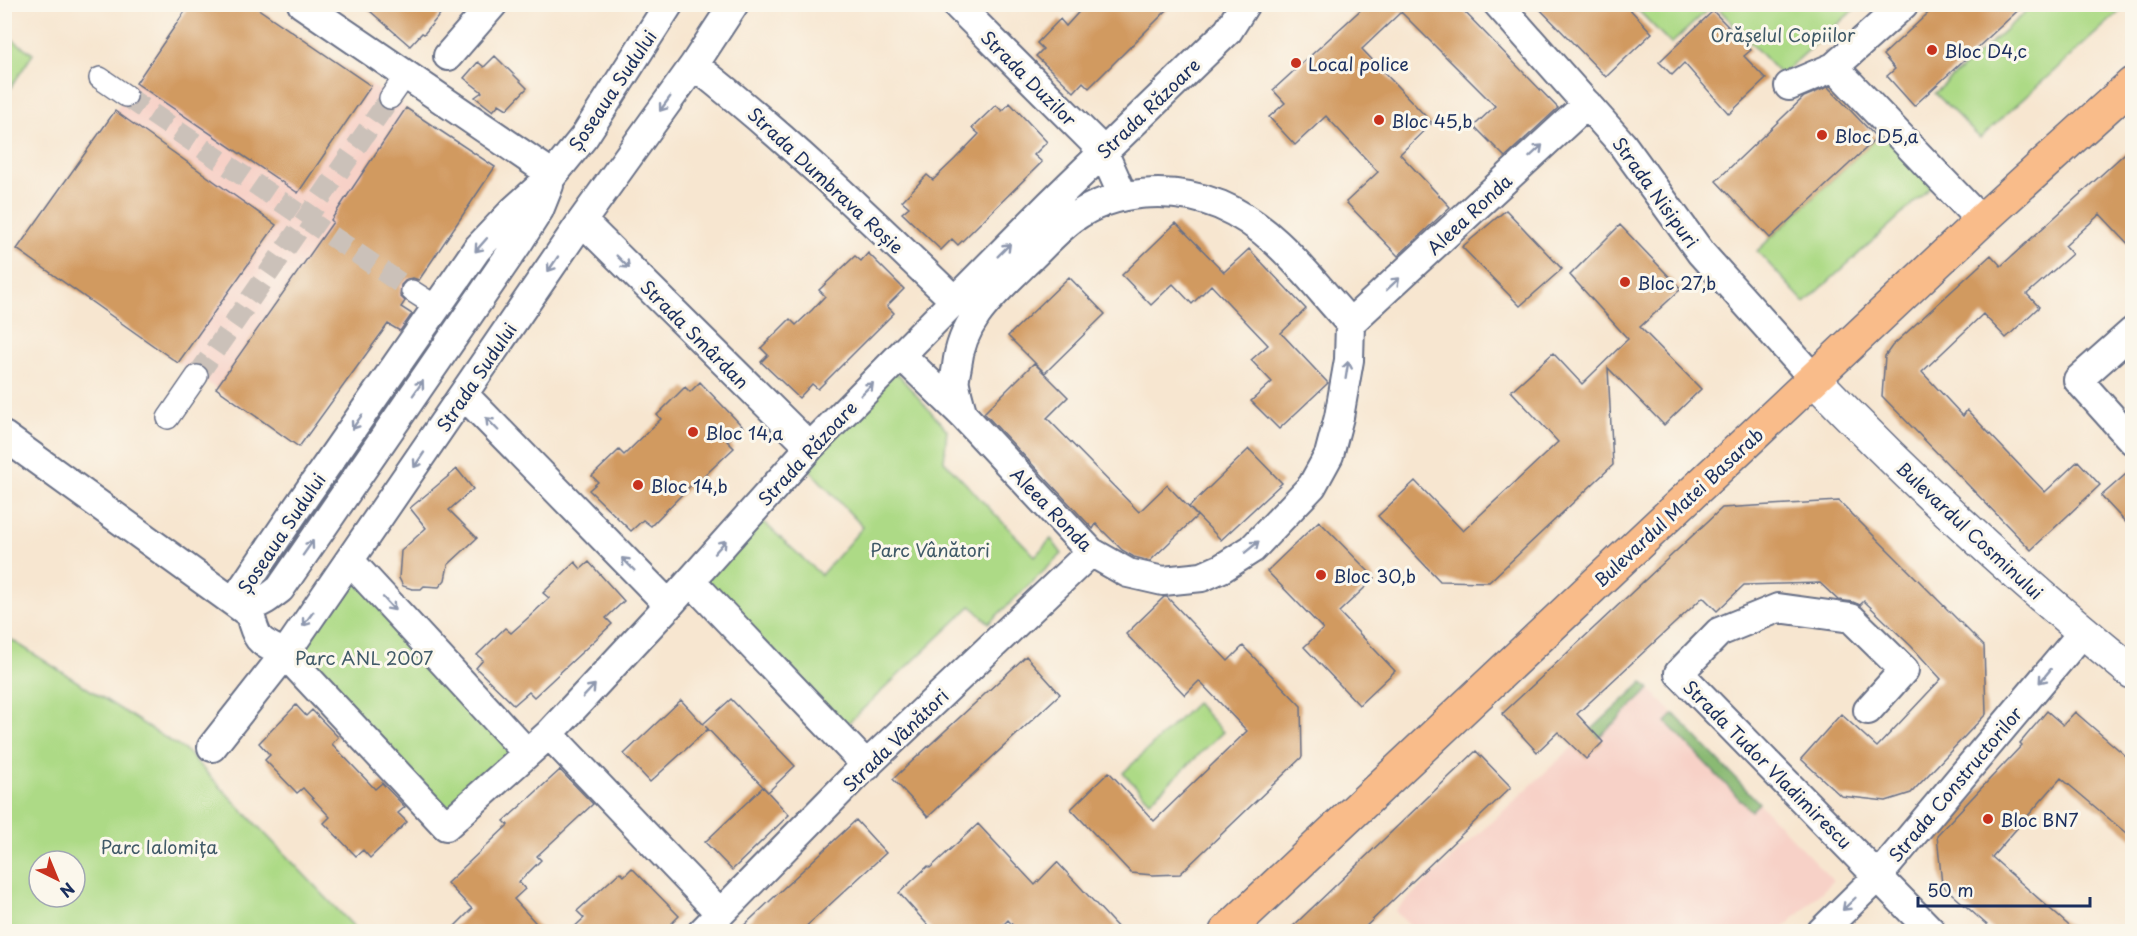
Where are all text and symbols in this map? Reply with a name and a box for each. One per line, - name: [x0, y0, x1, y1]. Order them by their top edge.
- park label: Orășelul Copiilor: [1711, 21, 1856, 48]
- street label: Șoseaua Sudului: [562, 24, 662, 156]
- street label: Strada Duzilor: [975, 24, 1083, 132]
- place label: Bloc D4,c: [1944, 37, 2027, 64]
- marker: Bloc D4,c: [1925, 43, 1939, 57]
- place label: Local police: [1308, 50, 1409, 77]
- street label: Strada Răzoare: [1090, 51, 1206, 165]
- marker: Local police: [1289, 56, 1303, 70]
- one-way arrow: [659, 96, 671, 112]
- street label: Strada Dumbrava Roșie: [742, 100, 910, 260]
- place label: Bloc 45,b: [1391, 107, 1472, 134]
- marker: Bloc 45,b: [1372, 113, 1386, 127]
- place label: Bloc D5,a: [1834, 122, 1919, 149]
- marker: Bloc D5,a: [1815, 128, 1829, 142]
- street label: Strada Nisipuri: [1606, 131, 1706, 253]
- one-way arrow: [1529, 144, 1544, 158]
- street label: Aleea Ronda: [1420, 167, 1518, 261]
- one-way arrow: [475, 237, 488, 253]
- one-way arrow: [996, 243, 1011, 257]
- one-way arrow: [547, 255, 559, 271]
- one-way arrow: [616, 255, 631, 270]
- place label: Bloc 27,b: [1637, 269, 1716, 296]
- street label: Strada Smârdan: [634, 273, 756, 395]
- marker: Bloc 27,b: [1618, 275, 1632, 289]
- one-way arrow: [1386, 276, 1401, 291]
- street label: Strada Sudului: [429, 317, 523, 437]
- one-way arrow: [1342, 361, 1353, 381]
- one-way arrow: [412, 380, 424, 396]
- one-way arrow: [860, 382, 875, 396]
- street label: Strada Răzoare: [751, 394, 863, 512]
- one-way arrow: [351, 413, 363, 429]
- one-way arrow: [484, 417, 499, 432]
- place label: Bloc 14,a: [705, 419, 783, 446]
- street label: Bulevardul Matei Basarab: [1587, 421, 1769, 593]
- marker: Bloc 14,a: [686, 425, 700, 439]
- one-way arrow: [413, 451, 426, 468]
- street label: Bulevardul Cosminului: [1891, 455, 2049, 605]
- street label: Aleea Ronda: [1005, 461, 1099, 557]
- street label: Șoseaua Sudului: [231, 467, 331, 599]
- place label: Bloc 14,b: [650, 472, 728, 499]
- marker: Bloc 14,b: [631, 478, 645, 492]
- park label: Parc Vânători: [870, 536, 990, 563]
- one-way arrow: [713, 540, 727, 556]
- one-way arrow: [302, 541, 314, 557]
- one-way arrow: [1244, 541, 1260, 554]
- one-way arrow: [621, 556, 636, 571]
- place label: Bloc 30,b: [1333, 562, 1416, 589]
- marker: Bloc 30,b: [1314, 568, 1328, 582]
- one-way arrow: [382, 597, 396, 612]
- one-way arrow: [301, 611, 314, 627]
- park label: Parc ANL 2007: [295, 644, 433, 671]
- one-way arrow: [2038, 668, 2051, 684]
- street label: Strada Tudor Vladimirescu: [1677, 673, 1859, 855]
- street label: Strada Vânători: [836, 682, 954, 798]
- one-way arrow: [582, 684, 596, 699]
- street label: Strada Constructorilor: [1882, 700, 2029, 868]
- place label: Bloc BN7: [2000, 806, 2079, 833]
- marker: Bloc BN7: [1981, 812, 1995, 826]
- park label: Parc Ialomița: [100, 833, 218, 860]
- north arrow: [27, 849, 87, 909]
- scale bar: [1918, 870, 2090, 908]
- text: 50 m: [1927, 876, 1974, 903]
- text: N: [55, 878, 81, 904]
- one-way arrow: [1842, 896, 1857, 911]

